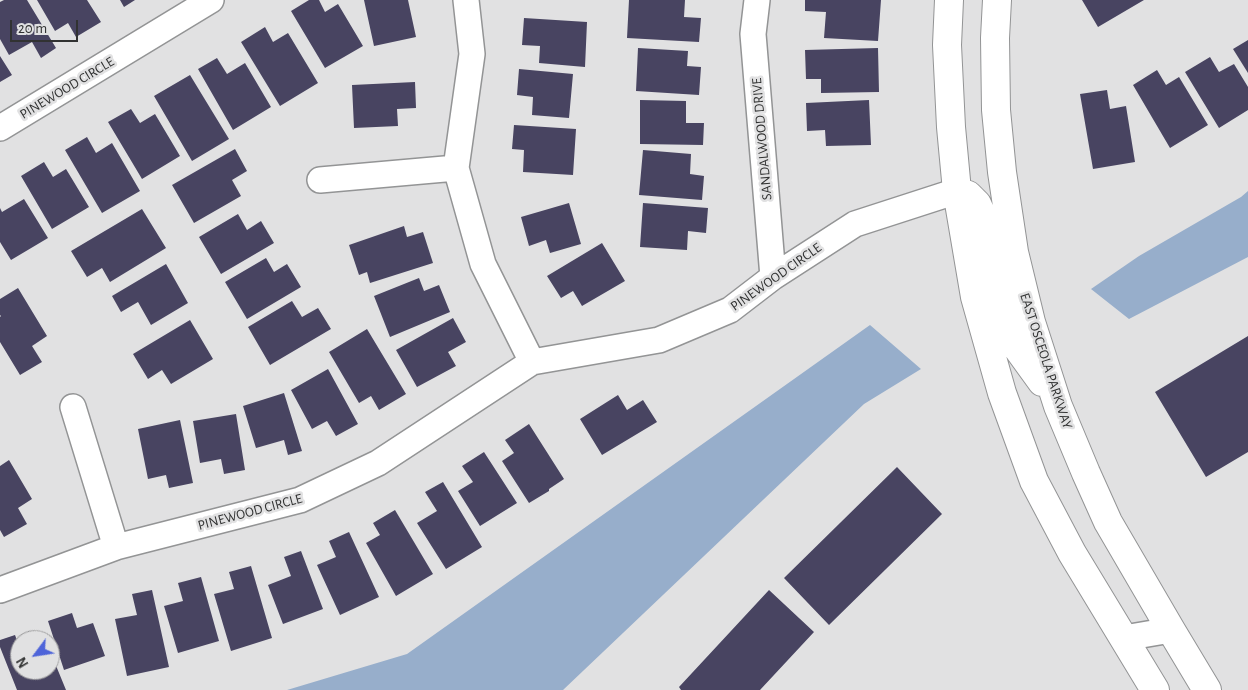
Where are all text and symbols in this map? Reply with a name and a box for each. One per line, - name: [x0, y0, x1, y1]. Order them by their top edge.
- scale bar: [12, 10, 80, 42]
- text: 20 m: [18, 21, 47, 36]
- street label: PINEWOOD CIRCLE: [17, 53, 117, 123]
- street label: SANDALWOOD DRIVE: [748, 77, 776, 201]
- street label: PINEWOOD CIRCLE: [727, 239, 825, 315]
- street label: EAST OSCEOLA PARKWAY: [1016, 291, 1076, 431]
- street label: PINEWOOD CIRCLE: [196, 490, 304, 534]
- north arrow: [10, 630, 60, 680]
- text: N: [14, 654, 32, 670]

